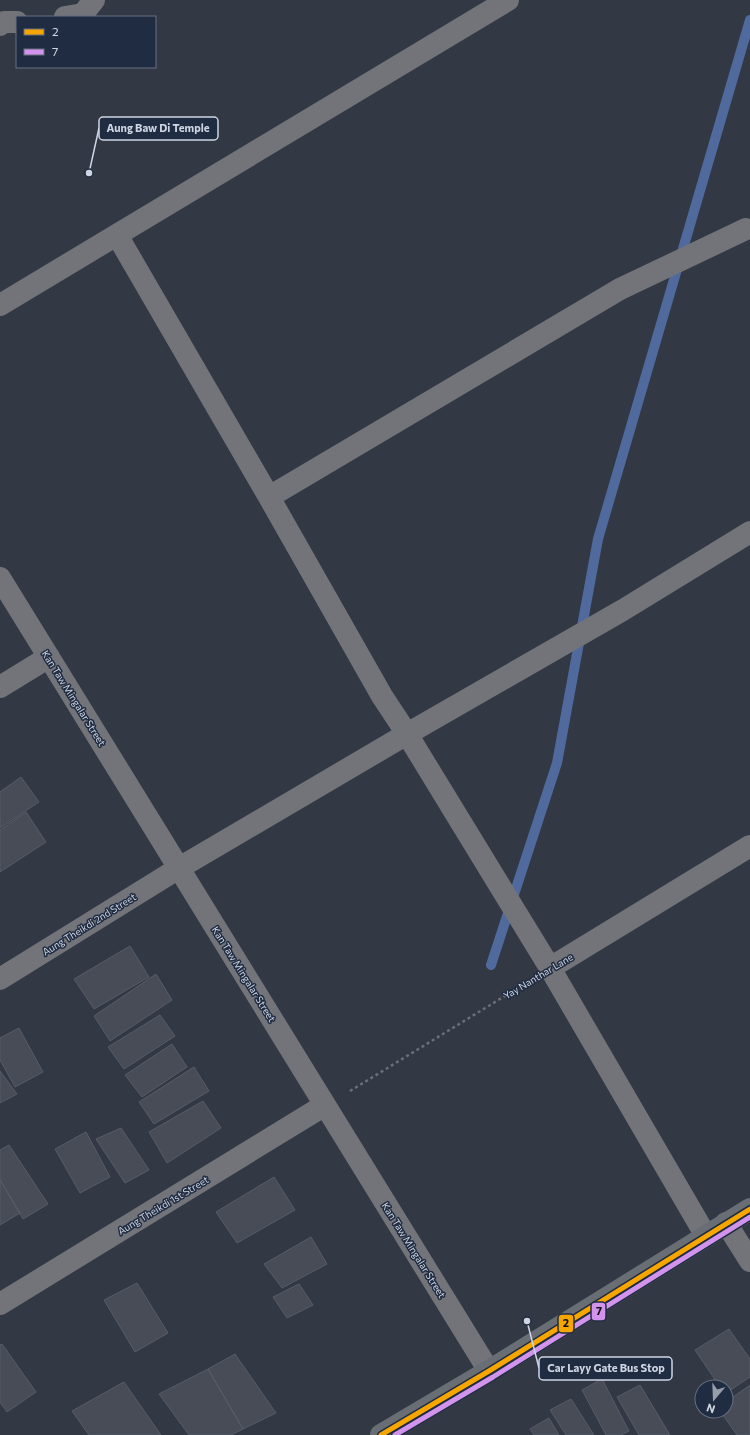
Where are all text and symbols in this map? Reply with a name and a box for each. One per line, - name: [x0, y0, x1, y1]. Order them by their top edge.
- legend: [16, 16, 156, 68]
- text: 2: [52, 24, 59, 38]
- text: 7: [52, 44, 58, 58]
- callout: Aung Baw Di Temple: [99, 117, 218, 140]
- text: Aung Baw Di Temple: [107, 121, 210, 134]
- street label: Kan Taw Mingalar Street: [40, 648, 108, 748]
- street label: Aung Theikdi 2nd Street: [40, 890, 138, 958]
- street label: Kan Taw Mingalar Street: [210, 924, 278, 1024]
- street label: Yay Nanthar Lane: [501, 950, 575, 1002]
- street label: Aung Theikdi 1st Street: [115, 1173, 211, 1237]
- street label: Kan Taw Mingalar Street: [380, 1200, 448, 1300]
- line badge: 7: [591, 1302, 606, 1321]
- text: 7: [596, 1304, 602, 1317]
- line badge: 2: [558, 1314, 574, 1333]
- text: 2: [563, 1316, 569, 1329]
- callout: Car Layy Gate Bus Stop: [539, 1357, 672, 1380]
- text: Car Layy Gate Bus Stop: [547, 1361, 665, 1374]
- north arrow: [694, 1379, 734, 1419]
- text: N: [705, 1401, 717, 1416]

